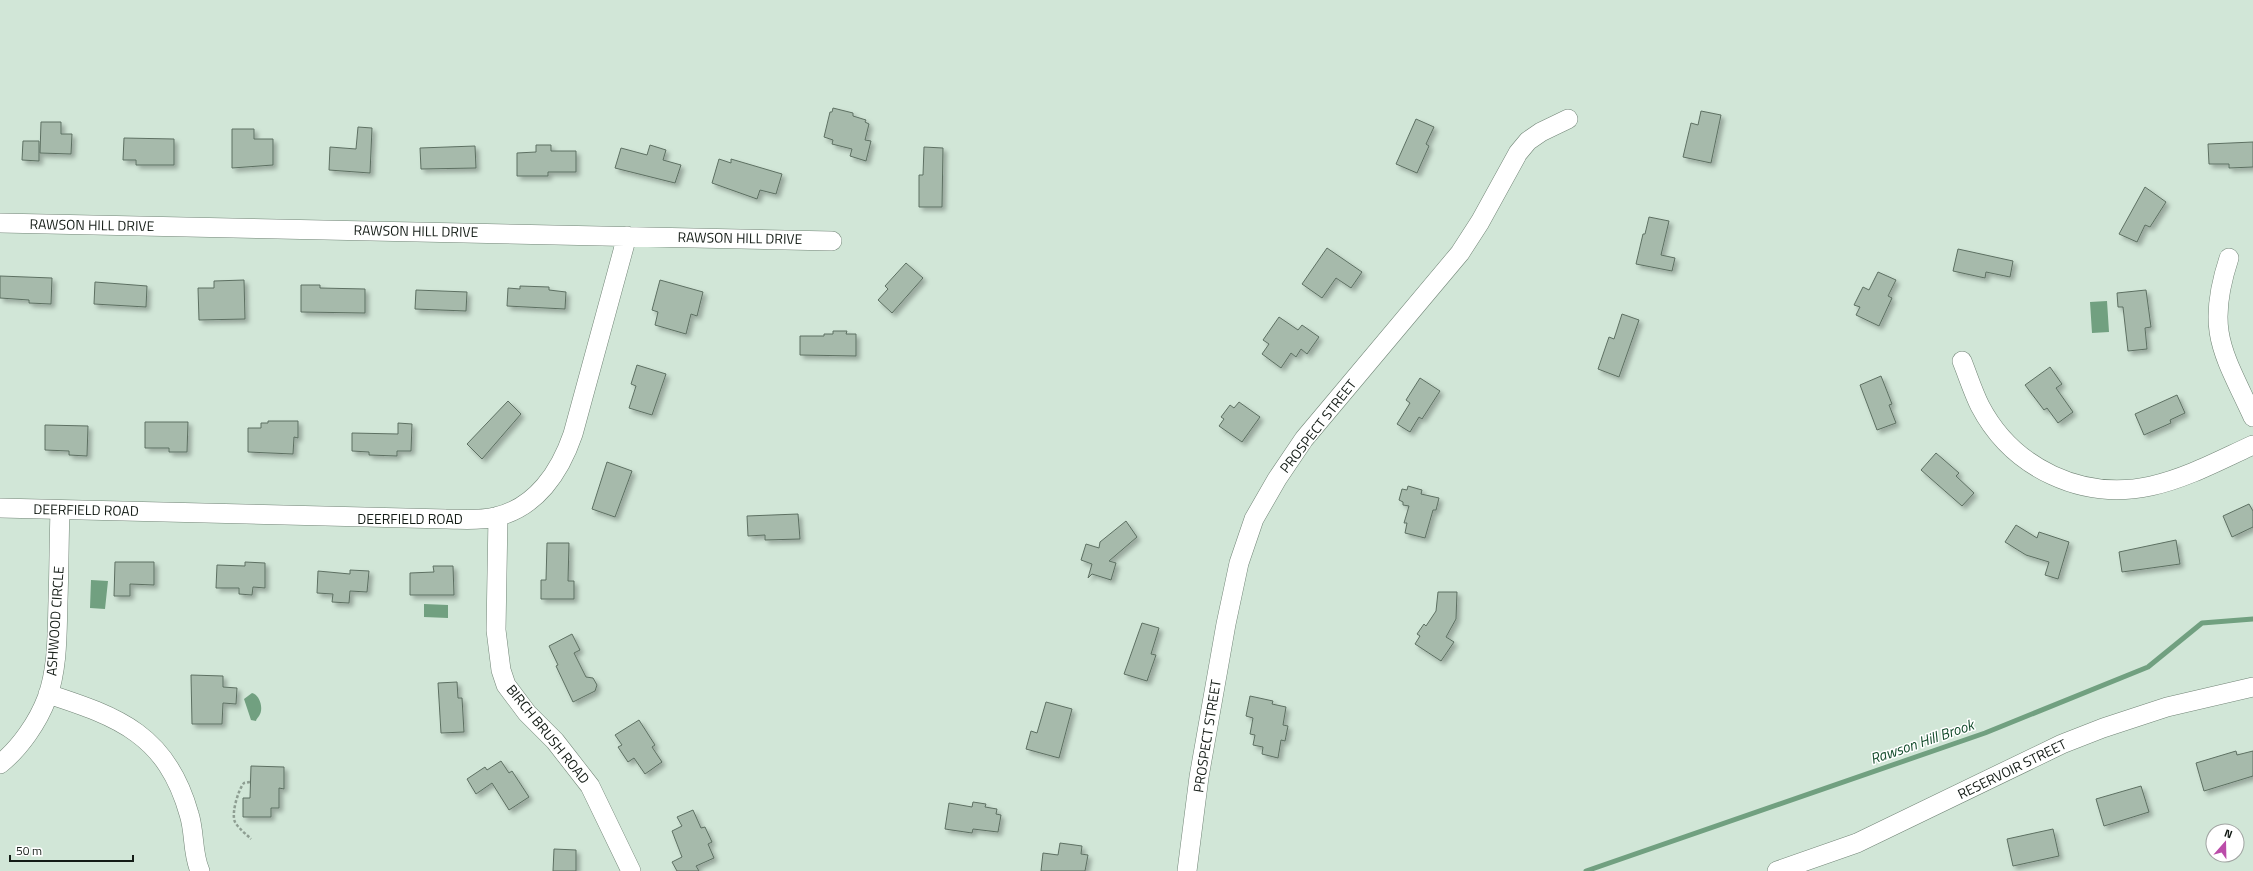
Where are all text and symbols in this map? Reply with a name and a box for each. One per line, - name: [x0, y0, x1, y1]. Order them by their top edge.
- street label: RAWSON HILL DRIVE: [29, 213, 155, 236]
- street label: RAWSON HILL DRIVE: [353, 219, 479, 242]
- street label: RAWSON HILL DRIVE: [677, 226, 803, 249]
- street label: PROSPECT STREET: [1274, 374, 1361, 477]
- street label: DEERFIELD ROAD: [33, 498, 139, 521]
- street label: DEERFIELD ROAD: [357, 508, 463, 529]
- street label: ASHWOOD CIRCLE: [40, 565, 69, 677]
- street label: PROSPECT STREET: [1187, 677, 1226, 794]
- street label: BIRCH BRUSH ROAD: [502, 680, 595, 788]
- water label: Rawson Hill Brook: [1867, 712, 1979, 770]
- street label: RESERVOIR STREET: [1954, 733, 2070, 804]
- north arrow: [2205, 823, 2245, 863]
- text: N: [2222, 825, 2235, 842]
- scale bar: [10, 837, 133, 863]
- text: 50 m: [16, 841, 42, 860]

